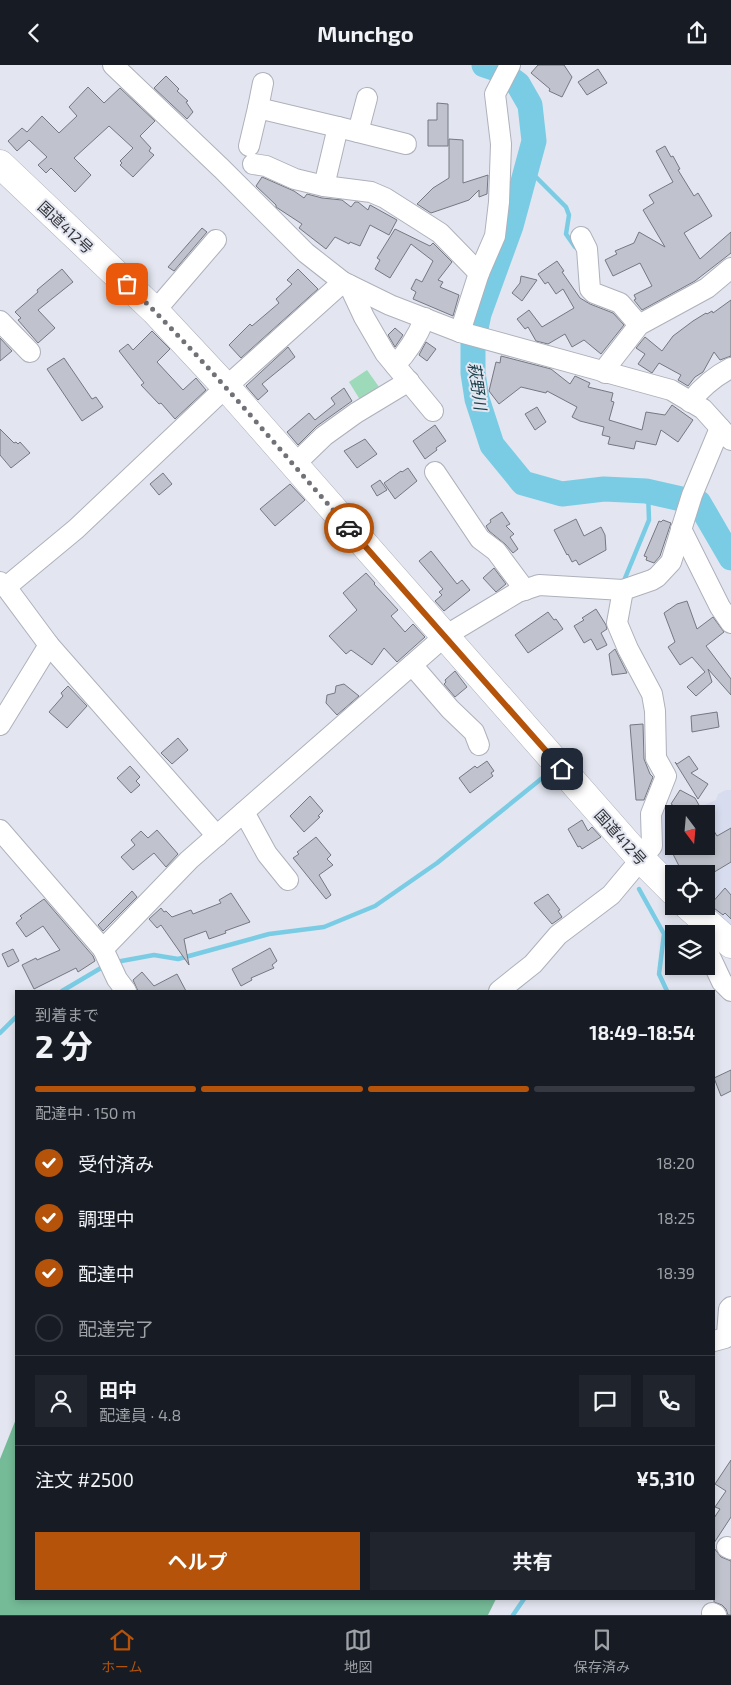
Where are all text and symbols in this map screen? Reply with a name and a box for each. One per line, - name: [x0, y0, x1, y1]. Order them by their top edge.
- icon: back: [20, 19, 48, 47]
- icon: share: [683, 19, 711, 47]
- text: Munchgo: [317, 20, 414, 46]
- street label: 国道412号: [35, 197, 97, 257]
- pin: [106, 263, 148, 305]
- icon: bag: [113, 270, 141, 298]
- water label: 萩野川: [465, 361, 491, 413]
- courier: [324, 503, 374, 553]
- icon: car: [335, 514, 363, 542]
- pin: [541, 748, 583, 790]
- icon: home: [548, 755, 576, 783]
- street label: 国道412号: [591, 805, 651, 869]
- north arrow: [665, 805, 715, 855]
- map controls: [665, 805, 715, 975]
- button: locate: [665, 865, 715, 915]
- button: layers: [665, 925, 715, 975]
- text: 到着まで: [35, 1005, 99, 1024]
- text: 18:49–18:54: [589, 1021, 695, 1044]
- text: 2 分: [35, 1026, 93, 1064]
- text: 配達中 · 150 m: [35, 1103, 136, 1122]
- icon: check: [35, 1149, 63, 1177]
- text: 受付済み: [78, 1152, 154, 1175]
- text: 18:20: [657, 1153, 695, 1172]
- icon: check: [35, 1204, 63, 1232]
- text: 調理中: [78, 1207, 135, 1230]
- text: 18:25: [658, 1208, 695, 1227]
- icon: check: [35, 1259, 63, 1287]
- text: 配達中: [78, 1262, 135, 1285]
- text: 18:39: [657, 1263, 695, 1282]
- text: 配達完了: [78, 1317, 154, 1340]
- button: person: [35, 1375, 87, 1427]
- button: chat: [579, 1375, 631, 1427]
- button: phone: [643, 1375, 695, 1427]
- text: 田中: [99, 1378, 137, 1401]
- text: 配達員 · 4.8: [99, 1405, 181, 1424]
- text: ¥5,310: [636, 1467, 695, 1490]
- text: 注文 #2500: [35, 1468, 134, 1491]
- button: ヘルプ: [35, 1532, 360, 1590]
- button: 共有: [370, 1532, 695, 1590]
- tab: ホーム: [101, 1626, 142, 1676]
- tab: 地図: [344, 1626, 372, 1676]
- tab: 保存済み: [574, 1626, 630, 1676]

